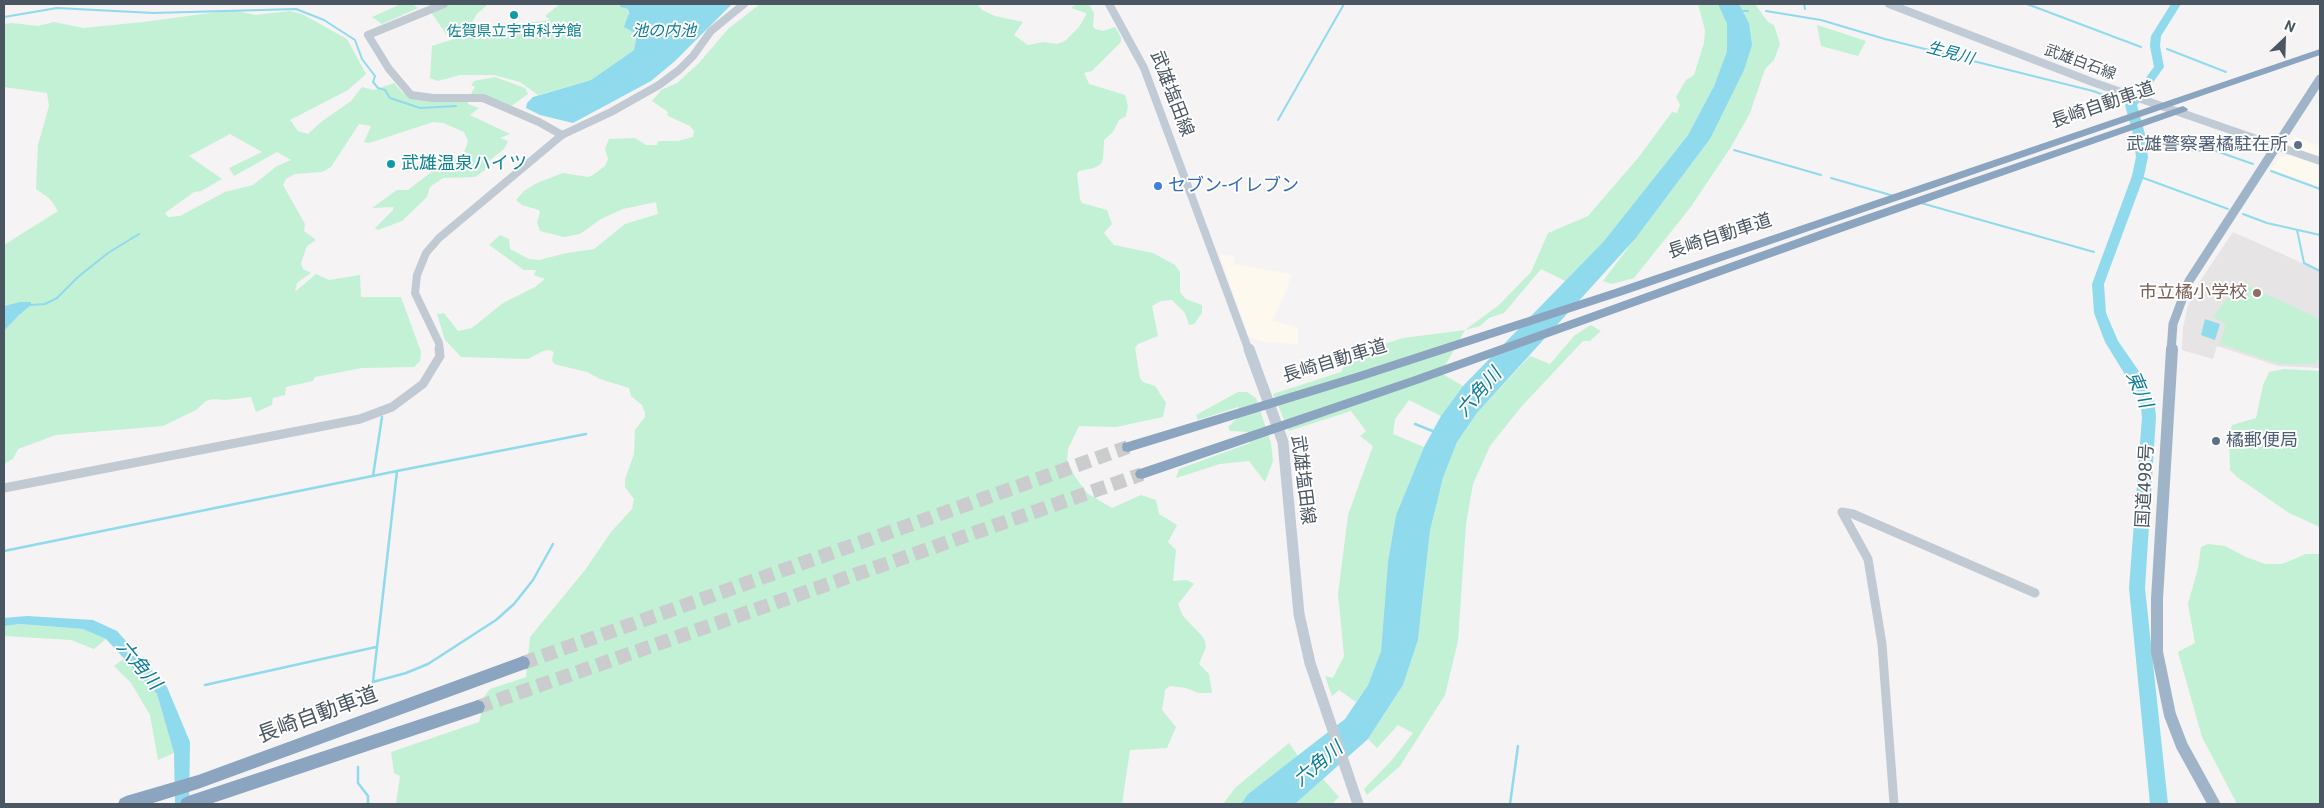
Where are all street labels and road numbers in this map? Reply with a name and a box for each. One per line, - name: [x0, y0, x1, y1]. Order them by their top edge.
- street label: 武雄白石線: [2042, 42, 2118, 84]
- street label: 武雄塩田線: [1145, 48, 1197, 140]
- street label: 長崎自動車道: [2048, 78, 2158, 134]
- street label: 長崎自動車道: [1665, 210, 1775, 264]
- street label: 長崎自動車道: [1280, 336, 1390, 388]
- street label: 武雄塩田線: [1286, 434, 1318, 526]
- street label: 国道498号: [2133, 443, 2159, 529]
- street label: 長崎自動車道: [254, 683, 382, 749]

